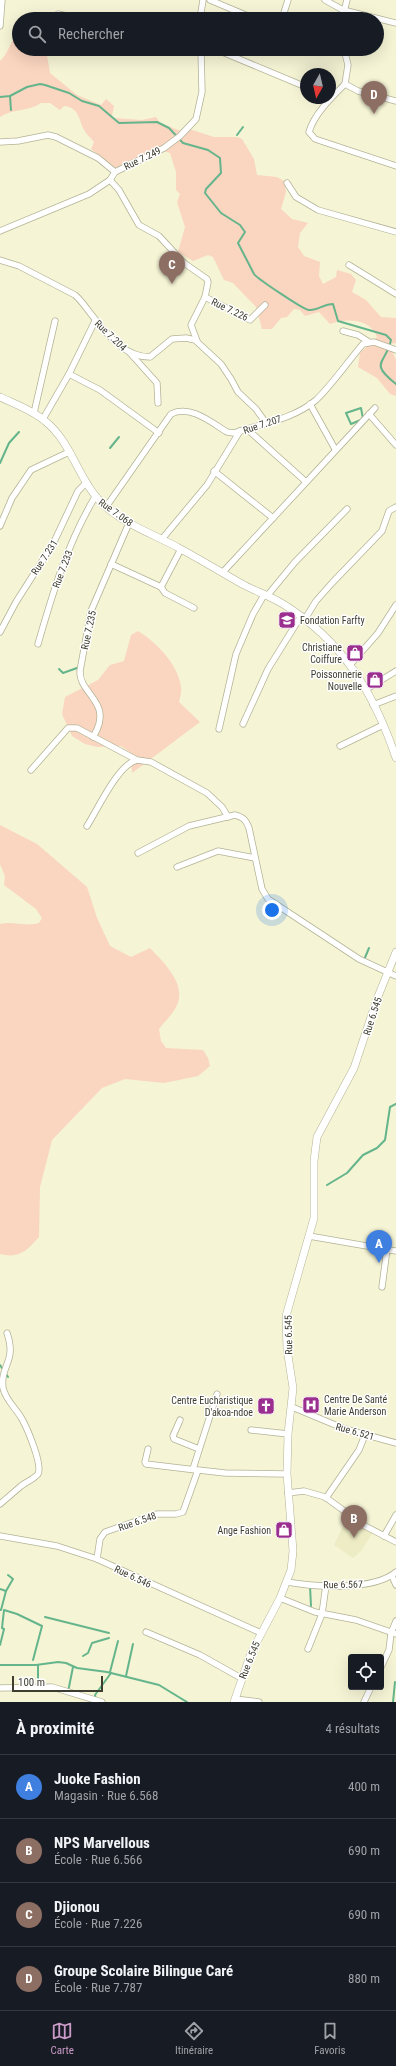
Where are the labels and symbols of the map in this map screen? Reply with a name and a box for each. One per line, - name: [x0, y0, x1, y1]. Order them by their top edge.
- north arrow: [300, 68, 336, 104]
- pin: D: [361, 81, 387, 114]
- street label: Rue 7.249: [122, 145, 162, 172]
- pin: C: [159, 251, 185, 284]
- street label: Rue 7.226: [210, 296, 250, 323]
- street label: Rue 7.204: [93, 318, 129, 353]
- street label: Rue 7.207: [242, 413, 283, 436]
- street label: Rue 7.068: [96, 496, 135, 528]
- street label: Rue 7.231: [29, 538, 60, 577]
- street label: Rue 7.233: [50, 549, 75, 590]
- street label: Rue 7.235: [79, 610, 98, 651]
- school or university icon: Fondation Farfty: [277, 610, 297, 630]
- place label: Fondation Farfty: [300, 615, 365, 626]
- place label: Christiane Coiffure: [302, 642, 342, 665]
- shop icon: Christiane Coiffure: [345, 643, 365, 663]
- place label: Poissonnerie Nouvelle: [311, 669, 362, 692]
- shop icon: Poissonnerie Nouvelle: [365, 670, 385, 690]
- your location: [262, 900, 282, 920]
- street label: Rue 6.545: [361, 996, 384, 1037]
- pin: A: [366, 1230, 392, 1263]
- street label: Rue 6.545: [283, 1315, 294, 1355]
- place label: Centre De Santé Marie Anderson: [324, 1394, 388, 1417]
- place label: Centre Eucharistique D'akoa-ndoe: [171, 1395, 253, 1418]
- hospital icon: Centre De Santé Marie Anderson: [301, 1395, 321, 1415]
- church icon: Centre Eucharistique D'akoa-ndoe: [256, 1396, 276, 1416]
- street label: Rue 6.521: [334, 1421, 375, 1442]
- pin: B: [341, 1505, 367, 1538]
- street label: Rue 6.548: [117, 1510, 158, 1533]
- shop icon: Ange Fashion: [274, 1520, 294, 1540]
- place label: Ange Fashion: [217, 1525, 271, 1536]
- street label: Rue 6.546: [113, 1563, 153, 1590]
- street label: Rue 6.567: [323, 1579, 363, 1590]
- street label: Rue 6.545: [237, 1640, 262, 1681]
- scale bar: [12, 1674, 103, 1693]

